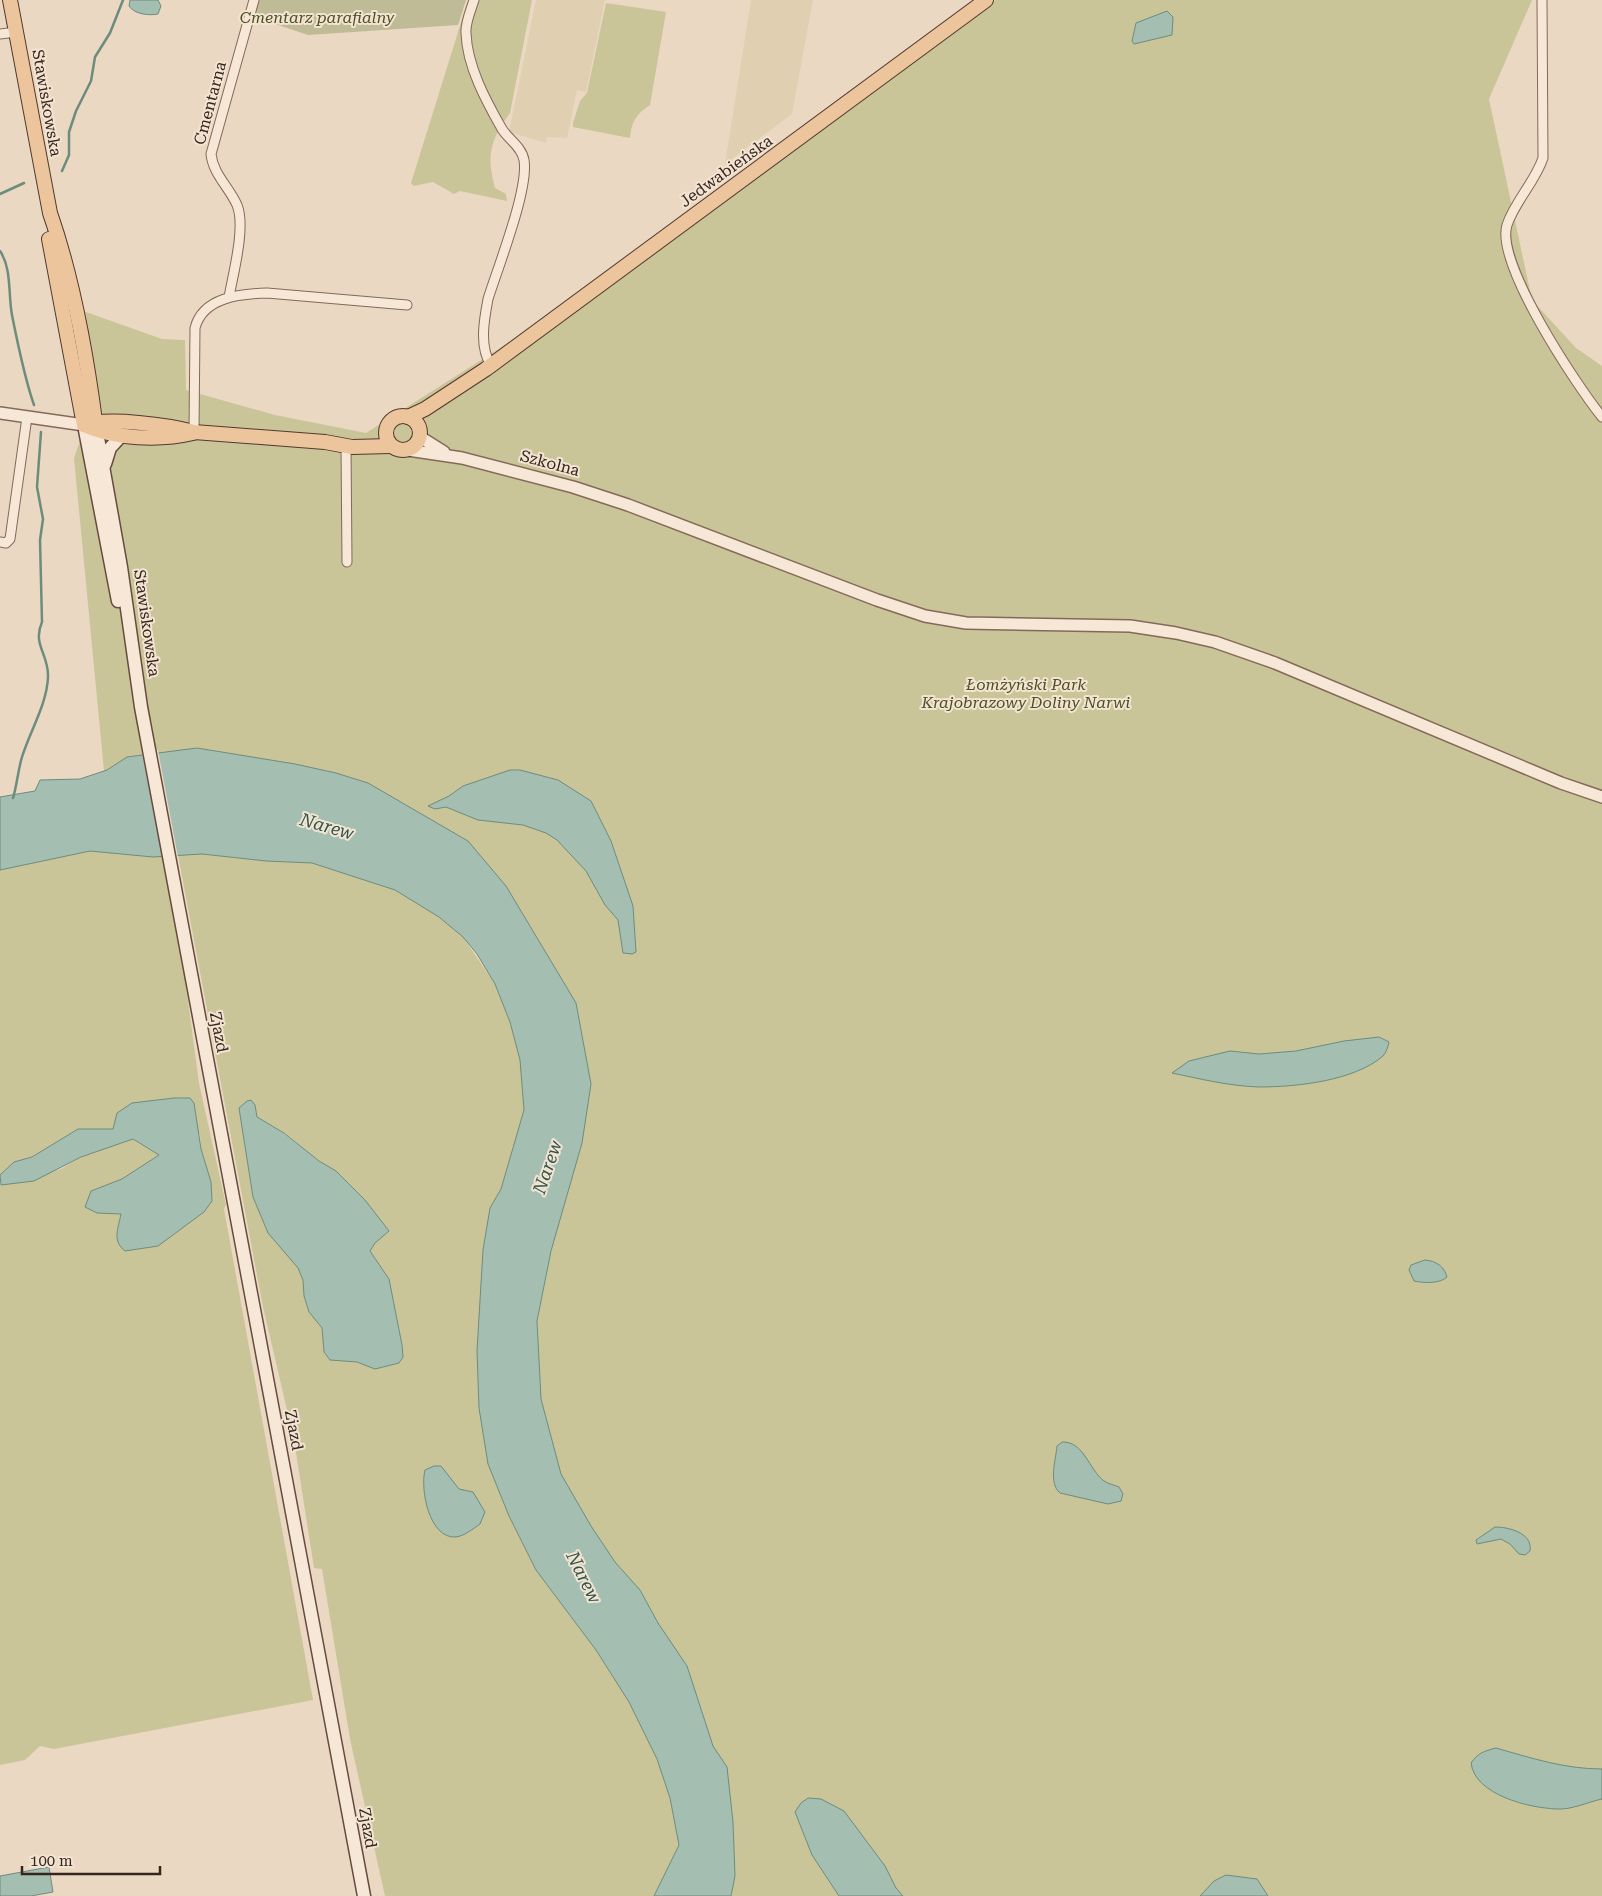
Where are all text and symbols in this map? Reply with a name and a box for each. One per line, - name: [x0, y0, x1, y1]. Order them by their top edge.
- park label: Cmentarz parafialny: [240, 8, 395, 27]
- street label: Stawiskowska: [28, 48, 66, 158]
- street label: Cmentarna: [190, 59, 230, 147]
- street label: Jedwabieńska: [676, 131, 776, 211]
- street label: Szkolna: [518, 446, 582, 480]
- street label: Stawiskowska: [130, 568, 164, 678]
- park label: Łomżyński Park Krajobrazowy Doliny Narwi: [921, 675, 1130, 712]
- water label: Narew: [297, 808, 357, 844]
- street label: Zjazd: [206, 1010, 232, 1054]
- water label: Narew: [528, 1137, 566, 1197]
- street label: Zjazd: [281, 1408, 307, 1452]
- water label: Narew: [562, 1547, 606, 1606]
- street label: Zjazd: [355, 1806, 381, 1850]
- scale bar: [22, 1844, 160, 1876]
- text: 100 m: [30, 1852, 73, 1870]

